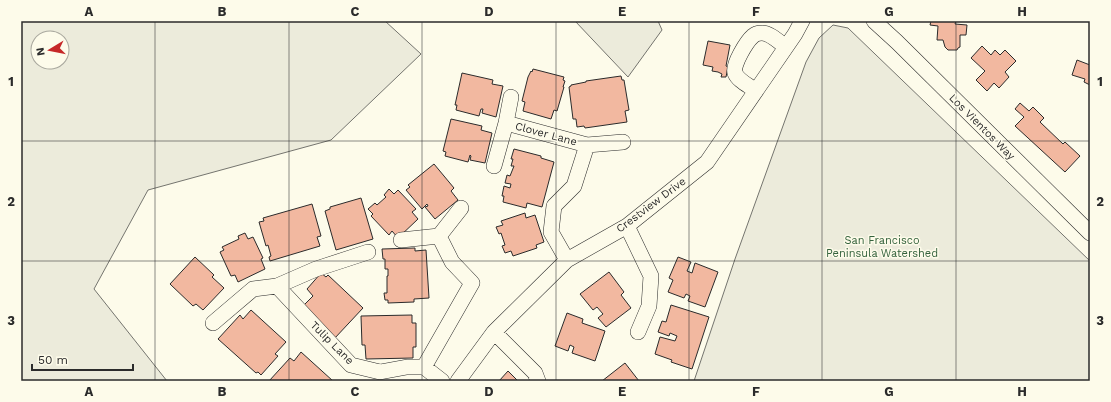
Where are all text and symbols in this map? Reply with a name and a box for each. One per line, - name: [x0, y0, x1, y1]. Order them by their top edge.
- text: A: [85, 4, 94, 19]
- text: B: [218, 4, 227, 19]
- text: C: [351, 4, 360, 19]
- text: D: [484, 4, 494, 19]
- text: E: [618, 4, 626, 19]
- text: F: [752, 4, 760, 19]
- text: G: [884, 4, 894, 19]
- text: H: [1017, 4, 1027, 19]
- north arrow: [30, 30, 70, 70]
- text: N: [34, 47, 48, 57]
- text: 1: [8, 74, 14, 89]
- text: 1: [1097, 74, 1103, 89]
- street label: Los Vientos Way: [946, 91, 1018, 163]
- street label: Clover Lane: [514, 119, 578, 149]
- street label: Crestview Drive: [614, 175, 688, 235]
- text: 2: [7, 194, 15, 209]
- text: 2: [1096, 194, 1104, 209]
- park label: San Francisco Peninsula Watershed: [826, 234, 938, 260]
- text: 3: [7, 313, 15, 328]
- text: 3: [1096, 313, 1104, 328]
- street label: Tulip Lane: [308, 319, 356, 367]
- scale bar: [32, 346, 133, 372]
- text: 50 m: [38, 353, 68, 367]
- text: A: [85, 384, 94, 399]
- text: B: [218, 384, 227, 399]
- text: C: [351, 384, 360, 399]
- text: D: [484, 384, 494, 399]
- text: E: [618, 384, 626, 399]
- text: F: [752, 384, 760, 399]
- text: G: [884, 384, 894, 399]
- text: H: [1017, 384, 1027, 399]

